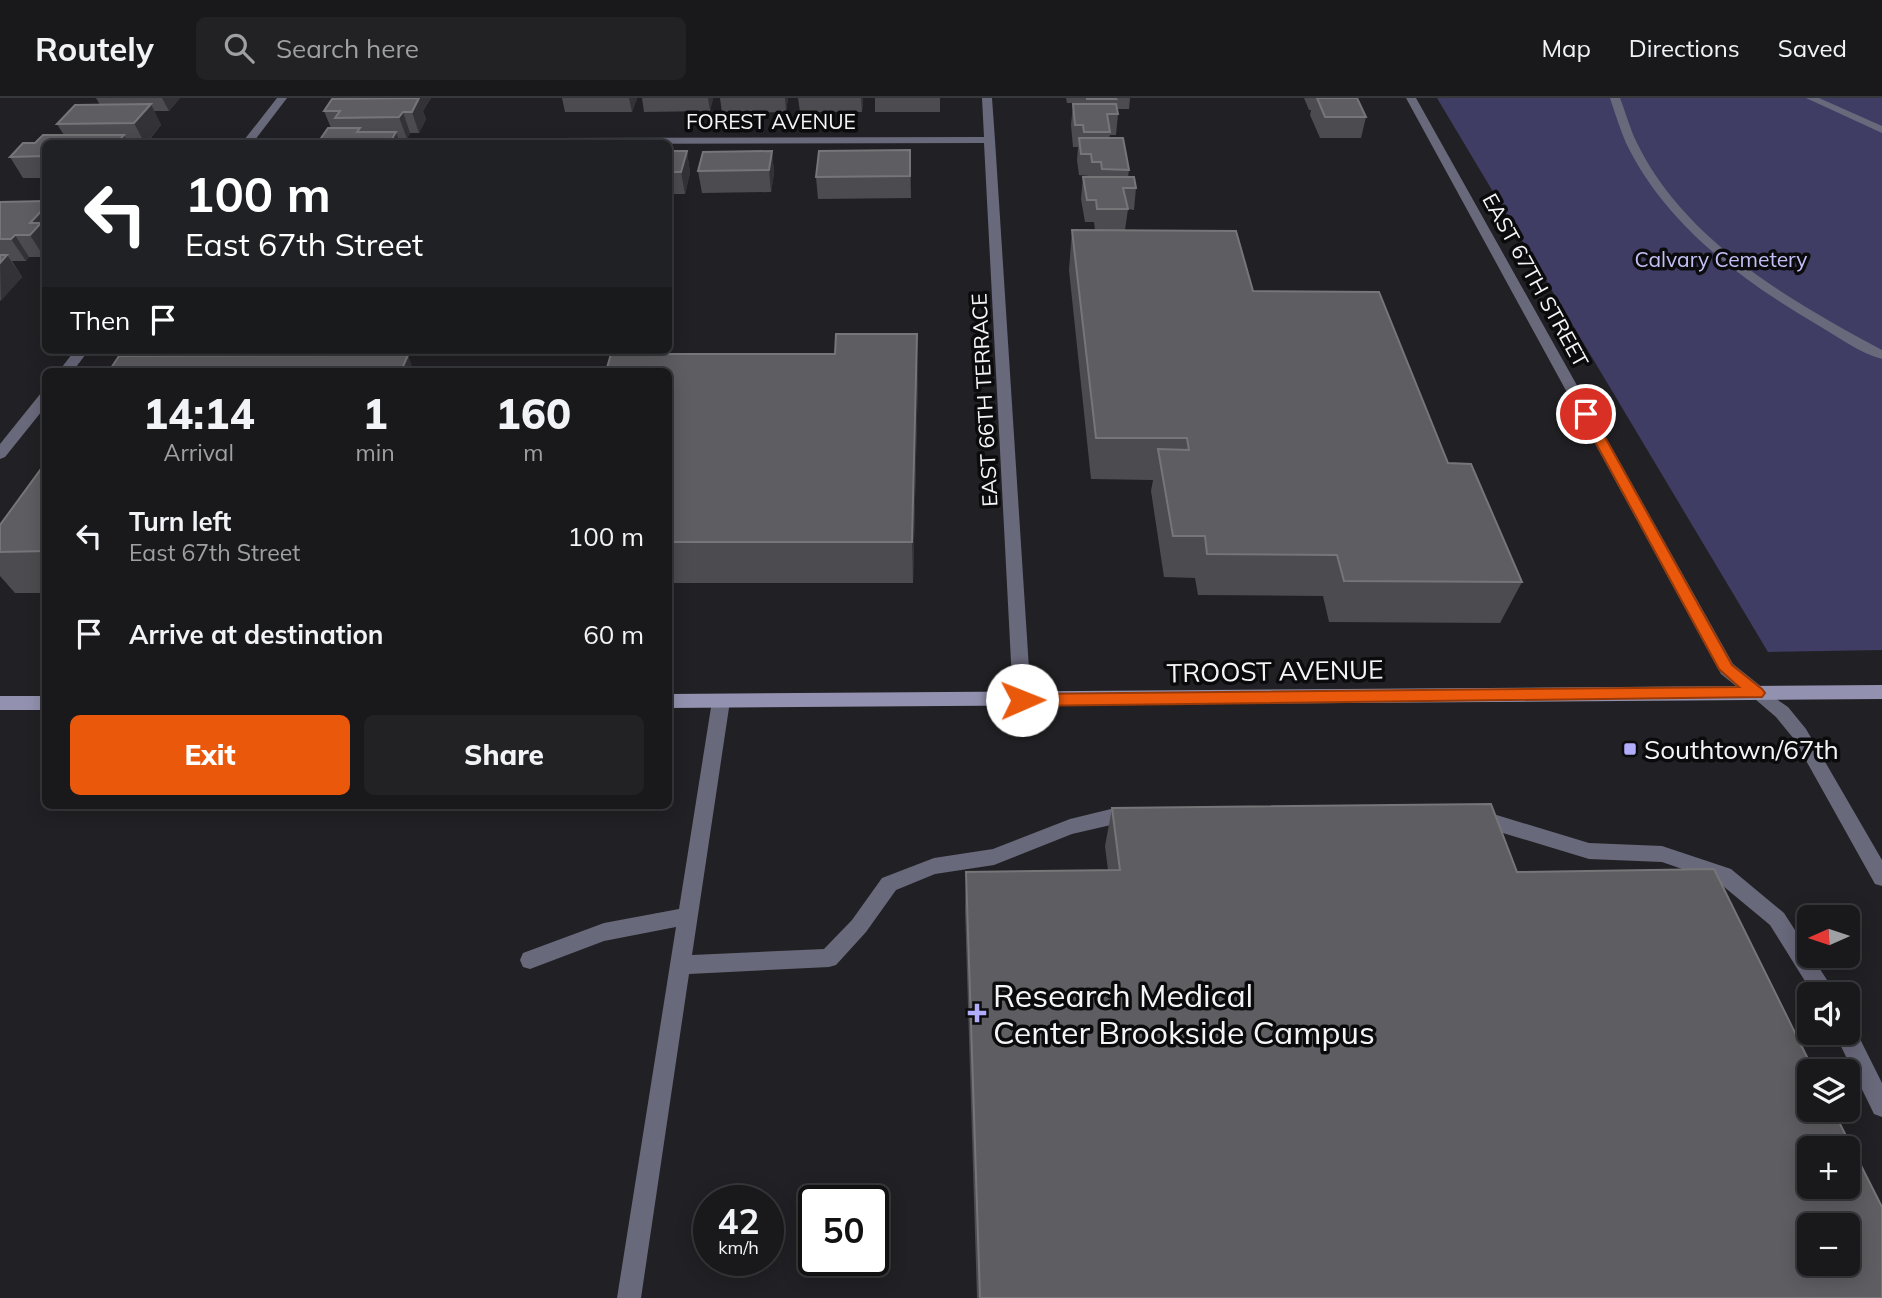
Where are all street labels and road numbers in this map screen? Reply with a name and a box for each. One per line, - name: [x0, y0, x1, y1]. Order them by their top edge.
- street label: FOREST AVENUE: [686, 108, 856, 134]
- street label: EAST 67TH STREET: [1477, 188, 1595, 372]
- street label: EAST 66TH TERRACE: [965, 293, 1003, 507]
- street label: TROOST AVENUE: [1166, 653, 1384, 689]

